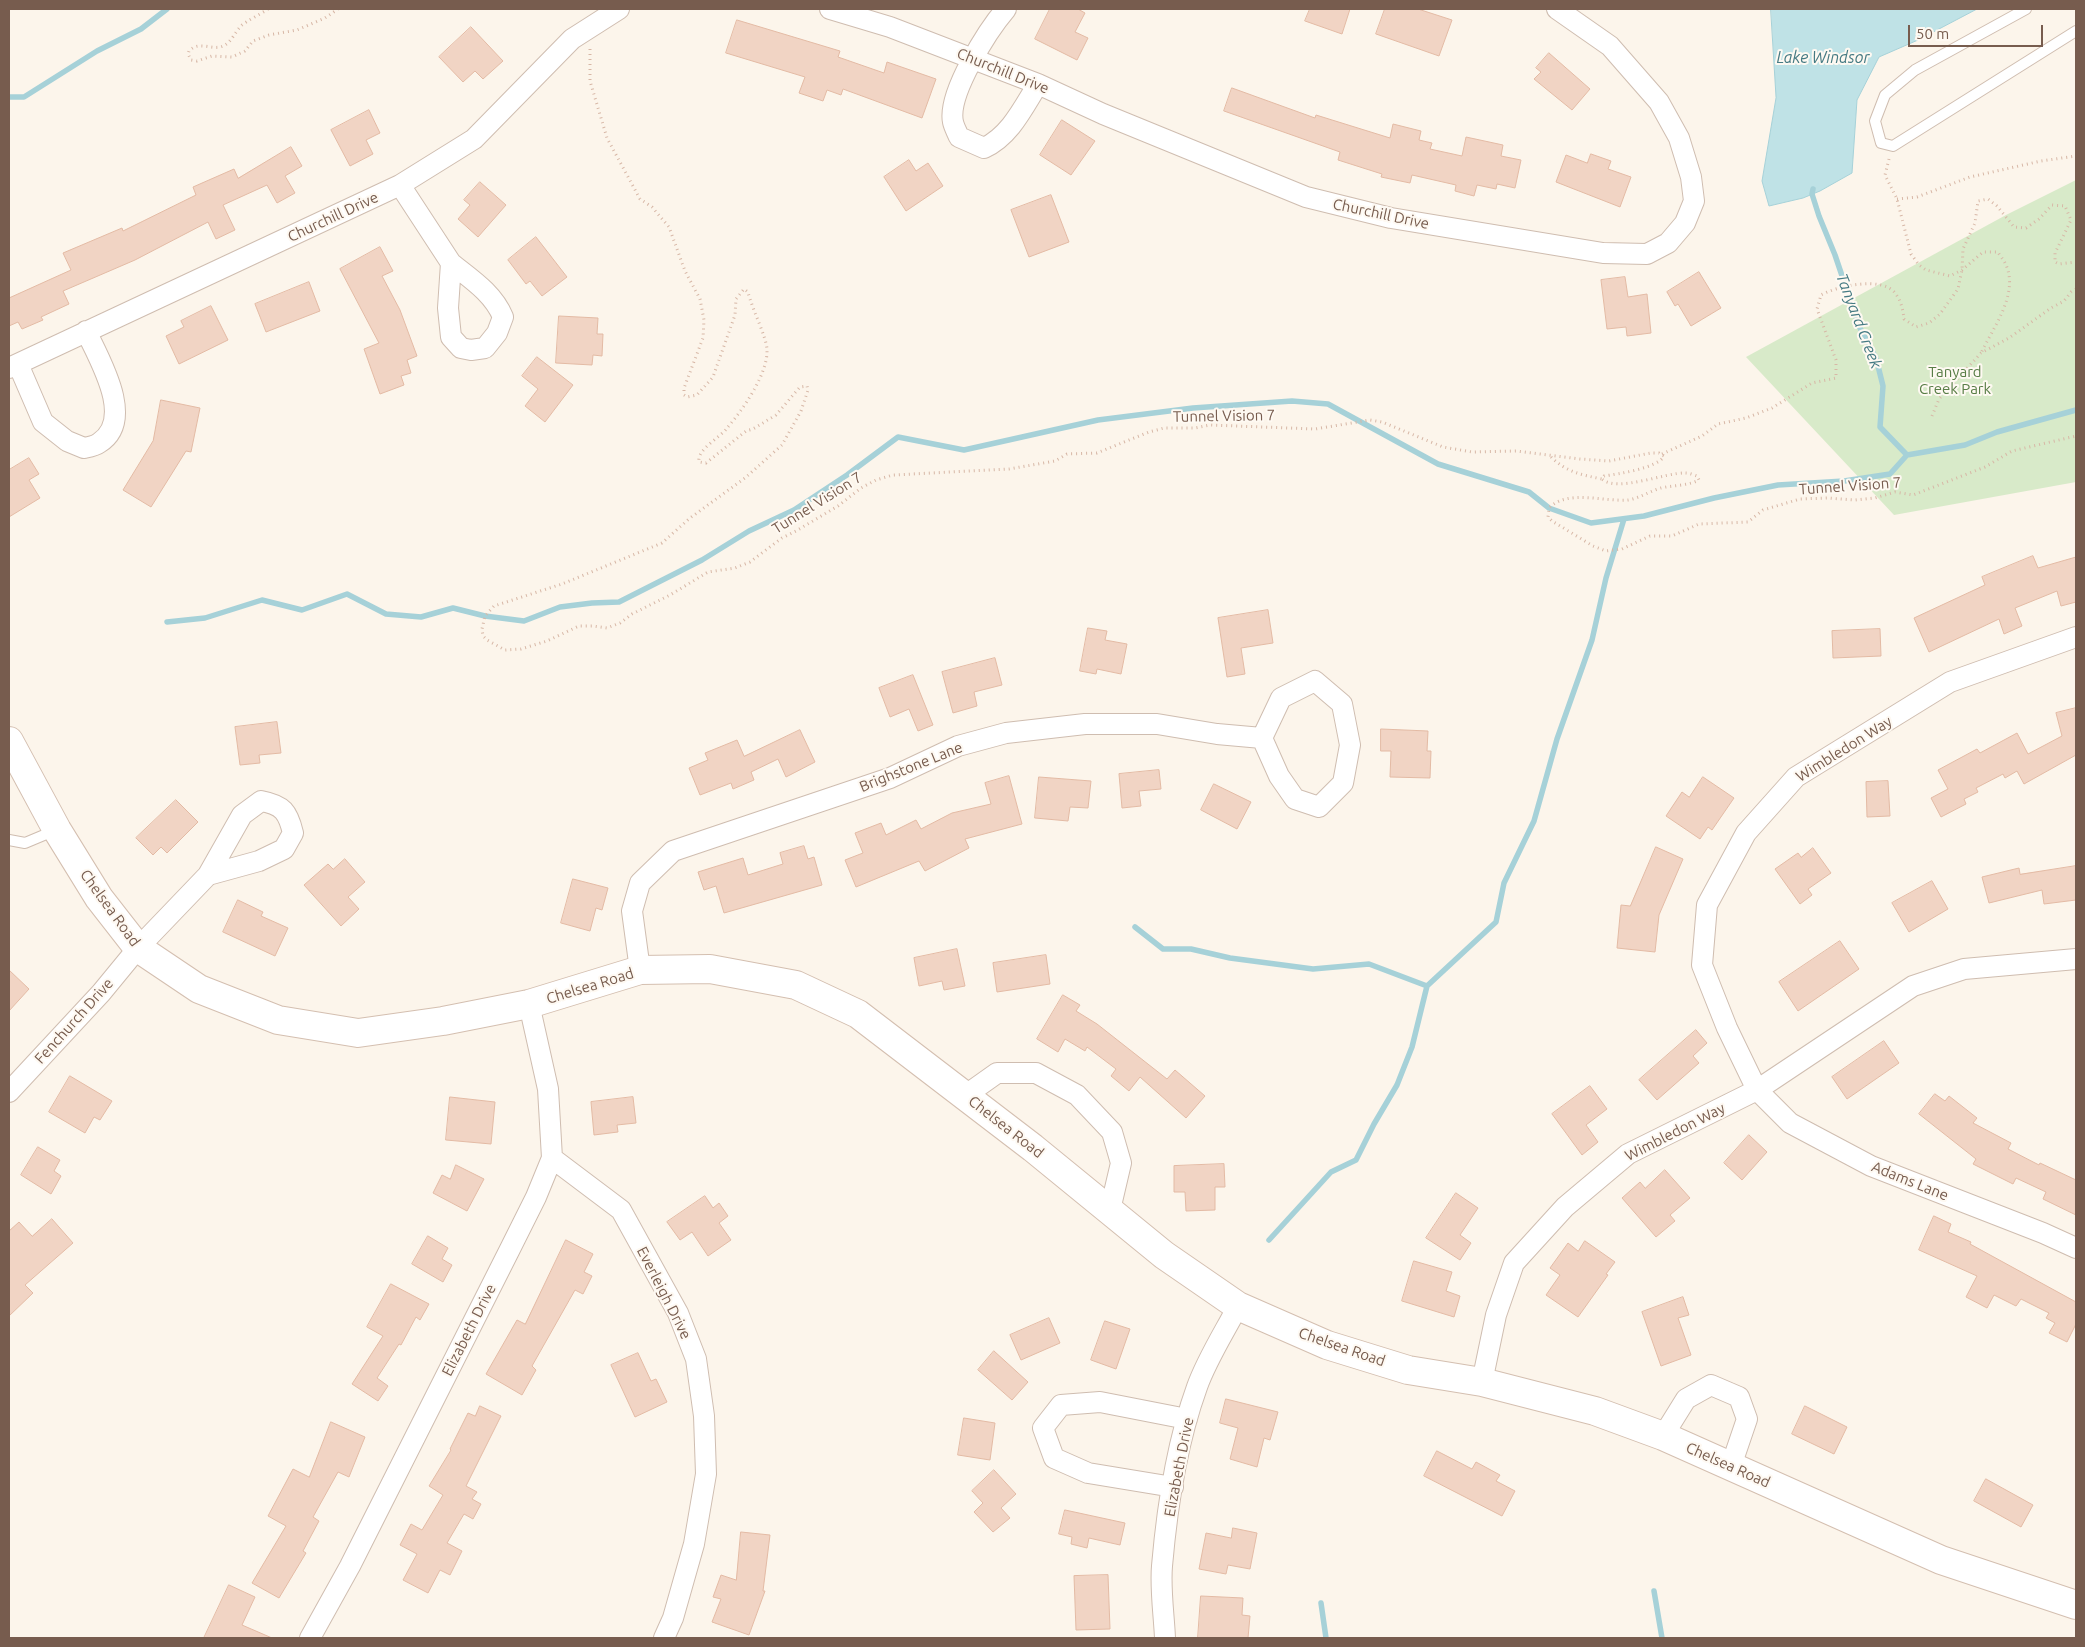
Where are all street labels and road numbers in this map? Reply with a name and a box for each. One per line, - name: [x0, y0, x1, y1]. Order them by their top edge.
- street label: Churchill Drive: [954, 44, 1052, 98]
- street label: Churchill Drive: [285, 188, 381, 246]
- street label: Churchill Drive: [1331, 195, 1431, 233]
- street label: Tunnel Vision 7: [1173, 406, 1275, 426]
- street label: Tunnel Vision 7: [769, 468, 865, 538]
- street label: Tunnel Vision 7: [1798, 473, 1902, 499]
- street label: Wimbledon Way: [1793, 712, 1895, 786]
- street label: Brighstone Lane: [857, 738, 965, 796]
- street label: Chelsea Road: [76, 866, 144, 950]
- street label: Chelsea Road: [544, 964, 636, 1008]
- street label: Fenchurch Drive: [31, 975, 117, 1067]
- street label: Chelsea Road: [965, 1092, 1047, 1162]
- street label: Wimbledon Way: [1622, 1099, 1728, 1165]
- street label: Adams Lane: [1869, 1157, 1951, 1205]
- street label: Everleigh Drive: [633, 1244, 695, 1342]
- street label: Elizabeth Drive: [438, 1281, 500, 1379]
- street label: Chelsea Road: [1296, 1324, 1388, 1370]
- street label: Elizabeth Drive: [1161, 1416, 1197, 1518]
- street label: Chelsea Road: [1683, 1438, 1773, 1492]

